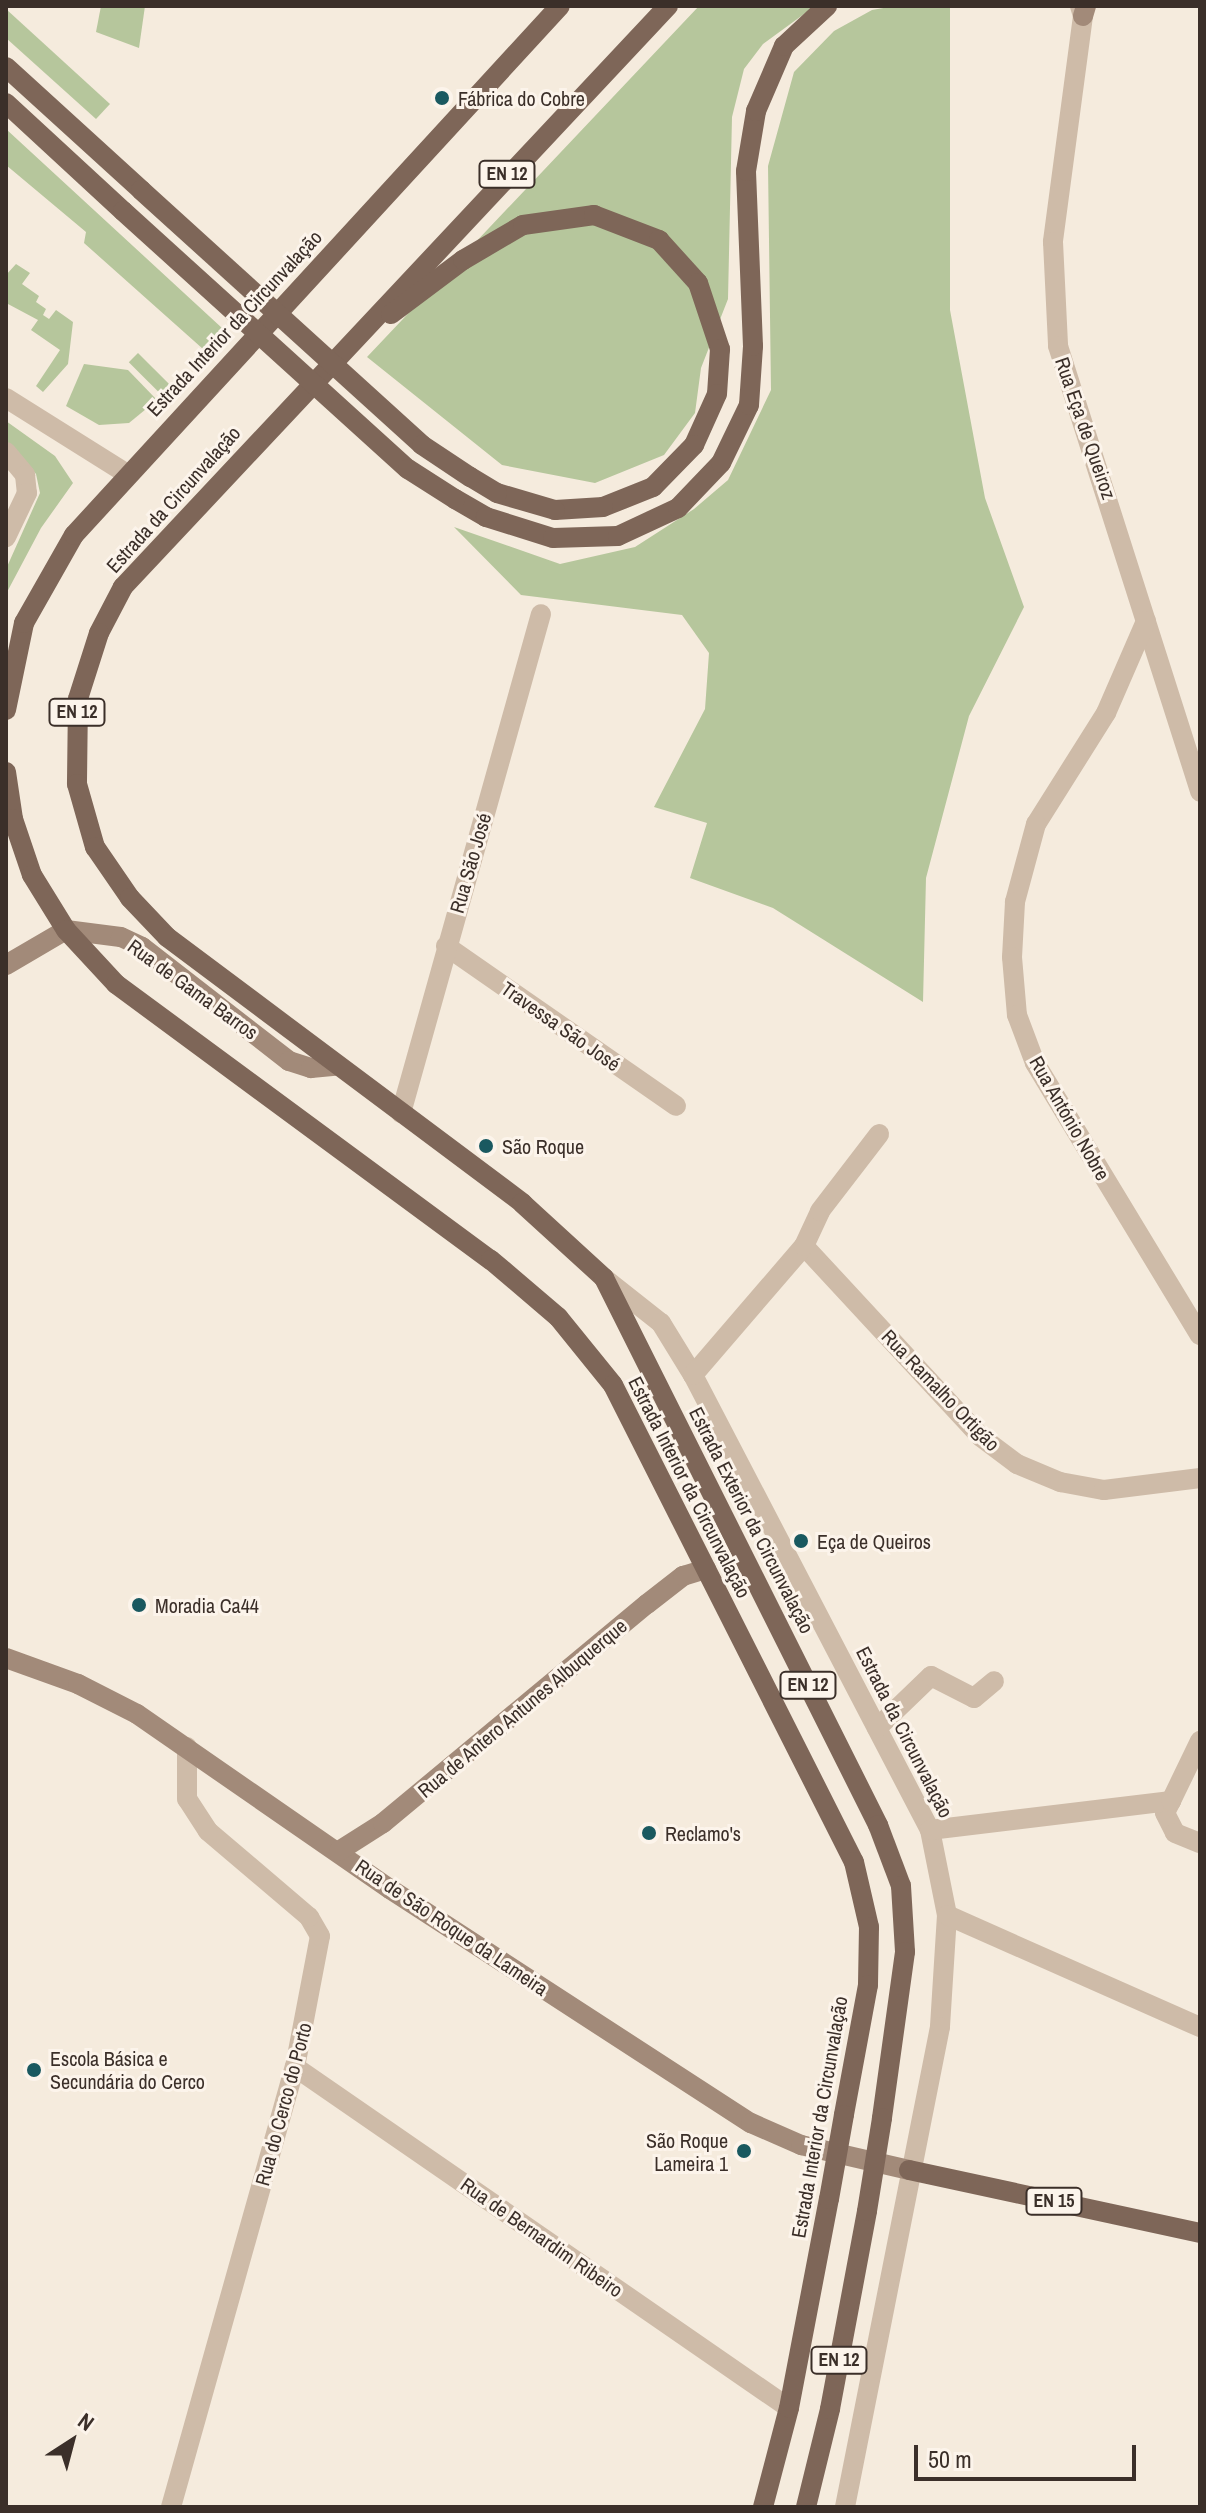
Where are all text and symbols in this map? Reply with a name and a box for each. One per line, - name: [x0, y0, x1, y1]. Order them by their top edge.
- place label: Fábrica do Cobre: [458, 86, 585, 110]
- marker: Fábrica do Cobre: [433, 89, 451, 107]
- road number: EN 12: [477, 160, 537, 188]
- street label: Estrada Interior da Circunvalação: [142, 225, 326, 421]
- street label: Rua Eça de Queiroz: [1050, 354, 1122, 502]
- street label: Estrada da Circunvalação: [101, 421, 245, 577]
- road number: EN 12: [47, 698, 107, 726]
- street label: Rua São José: [444, 810, 496, 916]
- street label: Rua de Gama Barros: [123, 934, 263, 1044]
- street label: Travessa São José: [497, 976, 625, 1076]
- street label: Rua António Nobre: [1025, 1051, 1115, 1185]
- place label: São Roque: [502, 1134, 584, 1158]
- marker: São Roque: [477, 1137, 495, 1155]
- street label: Rua Ramalho Ortigão: [877, 1324, 1005, 1456]
- street label: Estrada Interior da Circunvalação: [624, 1372, 756, 1602]
- street label: Estrada Exterior da Circunvalação: [684, 1403, 820, 1637]
- place label: Eça de Queiros: [817, 1529, 931, 1553]
- marker: Eça de Queiros: [792, 1532, 810, 1550]
- place label: Moradia Ca44: [155, 1593, 259, 1617]
- marker: Moradia Ca44: [130, 1596, 148, 1614]
- street label: Rua de Antero Antunes Albuquerque: [412, 1613, 632, 1803]
- street label: Estrada da Circunvalação: [851, 1642, 959, 1822]
- road number: EN 12: [778, 1671, 838, 1699]
- place label: Reclamo's: [665, 1821, 741, 1845]
- marker: Reclamo's: [640, 1824, 658, 1842]
- street label: Rua de São Roque da Lameira: [351, 1854, 553, 2000]
- street label: Estrada Interior da Circunvalação: [786, 1994, 852, 2240]
- street label: Rua do Cerco do Porto: [250, 2020, 316, 2188]
- place label: Escola Básica e Secundária do Cerco: [50, 2046, 205, 2093]
- marker: Escola Básica e Secundária do Cerco: [25, 2061, 43, 2079]
- place label: São Roque Lameira 1: [646, 2128, 728, 2175]
- marker: São Roque Lameira 1: [735, 2142, 753, 2160]
- street label: Rua de Bernardim Ribeiro: [456, 2172, 628, 2302]
- road number: EN 15: [1024, 2187, 1084, 2215]
- road number: EN 12: [809, 2346, 869, 2374]
- north arrow: [32, 2401, 112, 2481]
- text: N: [72, 2406, 100, 2438]
- scale bar: [918, 2429, 1140, 2479]
- text: 50 m: [928, 2443, 972, 2475]

